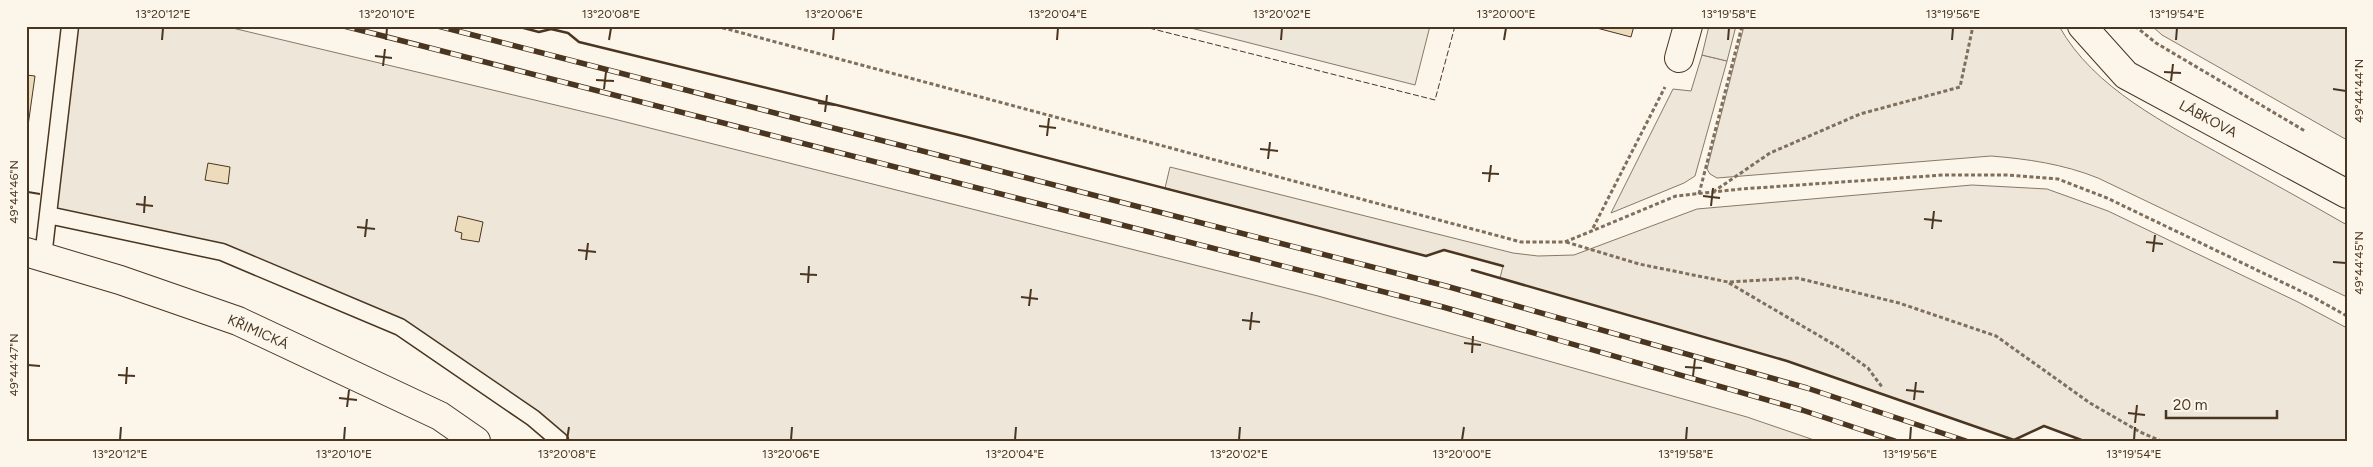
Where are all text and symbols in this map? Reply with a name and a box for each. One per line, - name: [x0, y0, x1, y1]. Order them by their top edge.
- text: 13°20'12"E: [135, 7, 191, 21]
- text: 13°20'10"E: [359, 7, 415, 21]
- text: 13°20'08"E: [582, 7, 640, 21]
- text: 13°20'06"E: [805, 7, 863, 21]
- text: 13°20'04"E: [1029, 7, 1087, 21]
- text: 13°20'02"E: [1253, 7, 1311, 21]
- text: 13°20'00"E: [1476, 7, 1536, 21]
- text: 13°19'58"E: [1701, 7, 1757, 21]
- text: 13°19'56"E: [1926, 7, 1980, 21]
- text: 13°19'54"E: [2149, 7, 2205, 21]
- text: 49°44'44"N: [2352, 59, 2366, 123]
- street label: LÁBKOVA: [2176, 97, 2240, 142]
- text: 49°44'46"N: [7, 160, 21, 224]
- text: 49°44'45"N: [2352, 231, 2366, 295]
- street label: KŘIMICKÁ: [225, 311, 292, 353]
- text: 49°44'47"N: [7, 333, 21, 397]
- scale bar: [2166, 387, 2277, 419]
- text: 20 m: [2173, 396, 2207, 414]
- text: 13°20'12"E: [92, 447, 148, 461]
- text: 13°20'10"E: [316, 447, 372, 461]
- text: 13°20'08"E: [538, 447, 596, 461]
- text: 13°20'06"E: [762, 447, 820, 461]
- text: 13°20'04"E: [986, 447, 1044, 461]
- text: 13°20'02"E: [1210, 447, 1268, 461]
- text: 13°20'00"E: [1432, 447, 1492, 461]
- text: 13°19'58"E: [1658, 447, 1714, 461]
- text: 13°19'56"E: [1883, 447, 1937, 461]
- text: 13°19'54"E: [2106, 447, 2162, 461]

